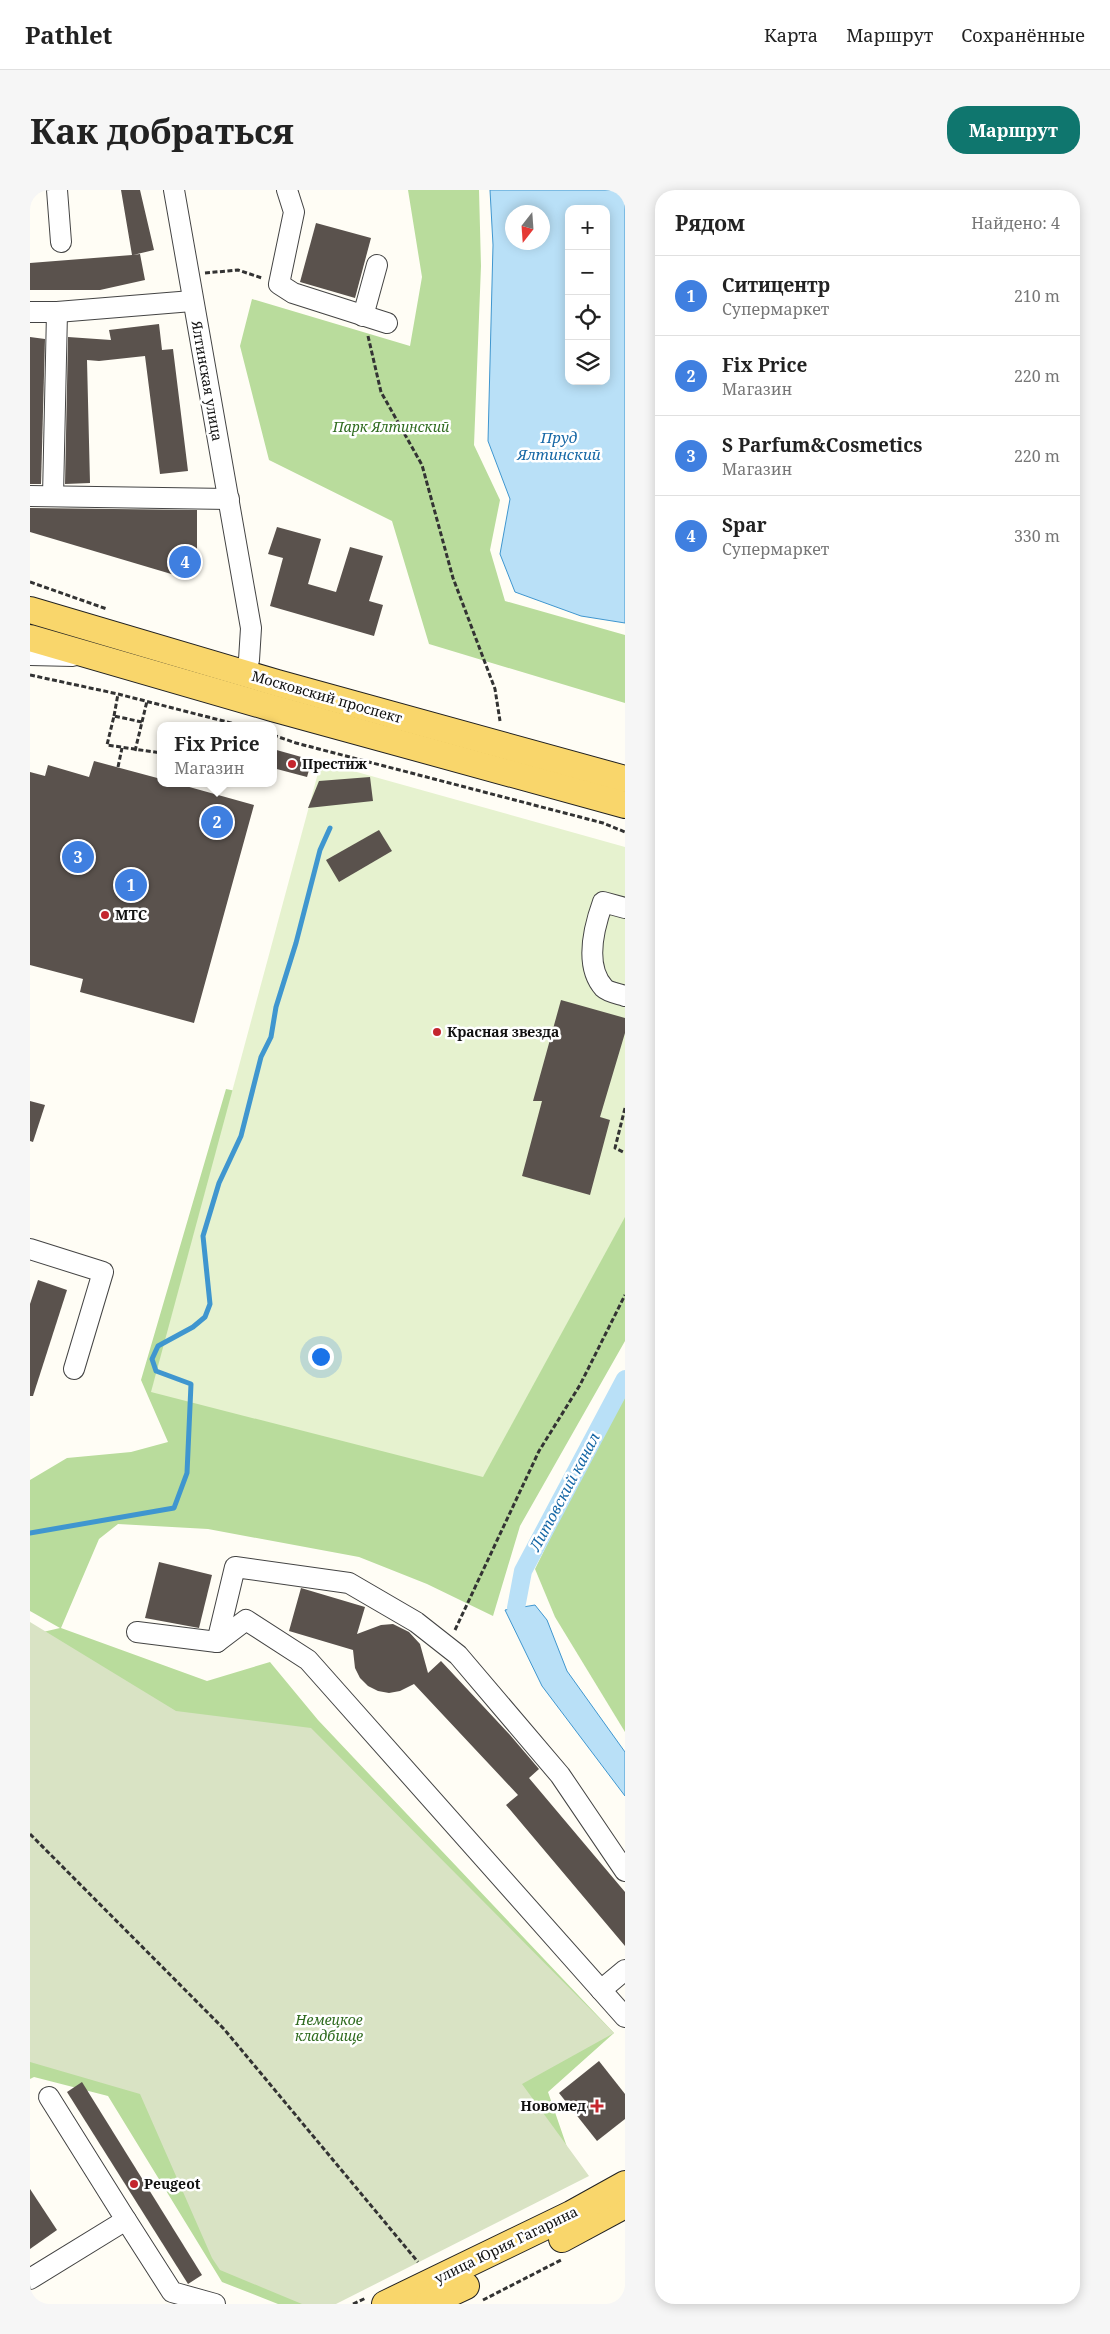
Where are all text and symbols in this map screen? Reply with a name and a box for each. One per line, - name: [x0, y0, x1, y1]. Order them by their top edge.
- text: Pathlet: [25, 18, 112, 51]
- text: Карта: [764, 23, 818, 47]
- text: Маршрут: [846, 23, 933, 47]
- text: Сохранённые: [961, 23, 1085, 47]
- button: Маршрут: [947, 106, 1080, 154]
- text: Как добраться: [30, 107, 294, 154]
- north arrow: [505, 205, 550, 250]
- map controls: [565, 205, 610, 385]
- button: +: [565, 205, 610, 250]
- text: Рядом: [675, 209, 745, 237]
- text: Найдено: 4: [971, 212, 1060, 234]
- button: −: [565, 250, 610, 295]
- text: Ситицентр: [722, 272, 830, 298]
- text: 1: [686, 285, 696, 307]
- text: 210 m: [1014, 285, 1060, 307]
- button: locate: [565, 295, 610, 340]
- text: Супермаркет: [722, 298, 829, 320]
- street label: Ялтинская улица: [187, 318, 227, 443]
- button: layers: [565, 340, 610, 385]
- text: Fix Price: [722, 352, 807, 378]
- text: 2: [686, 365, 696, 387]
- text: 220 m: [1014, 365, 1060, 387]
- text: Магазин: [722, 378, 792, 400]
- park label: Парк Ялтинский: [332, 417, 450, 436]
- water label: Пруд Ялтинский: [516, 427, 601, 464]
- text: S Parfum&Cosmetics: [722, 432, 922, 458]
- text: 3: [686, 445, 696, 467]
- text: 220 m: [1014, 445, 1060, 467]
- text: Магазин: [722, 458, 792, 480]
- text: Spar: [722, 512, 767, 538]
- text: 4: [686, 525, 696, 547]
- text: 330 m: [1014, 525, 1060, 547]
- text: Супермаркет: [722, 538, 829, 560]
- pin: 4: [169, 543, 201, 581]
- street label: Московский проспект: [250, 666, 405, 727]
- popup: [157, 722, 277, 787]
- text: Fix Price: [174, 731, 260, 757]
- place label: Престиж: [302, 754, 368, 773]
- text: Магазин: [174, 757, 245, 779]
- marker: Престиж: [286, 758, 298, 770]
- pin: 2: [201, 803, 233, 841]
- pin: 3: [62, 838, 94, 876]
- pin: 1: [115, 866, 147, 904]
- place label: МТС: [115, 905, 147, 924]
- marker: МТС: [99, 909, 111, 921]
- place label: Красная звезда: [447, 1022, 559, 1041]
- marker: Красная звезда: [431, 1026, 443, 1038]
- your location: [308, 1344, 334, 1370]
- water label: Литовский канал: [524, 1429, 604, 1555]
- park label: Немецкое кладбище: [294, 2010, 363, 2045]
- place label: Новомед: [521, 2096, 586, 2115]
- marker: Новомед: [590, 2099, 604, 2113]
- place label: Peugeot: [144, 2174, 201, 2193]
- marker: Peugeot: [128, 2178, 140, 2190]
- street label: улица Юрия Гагарина: [431, 2202, 581, 2288]

